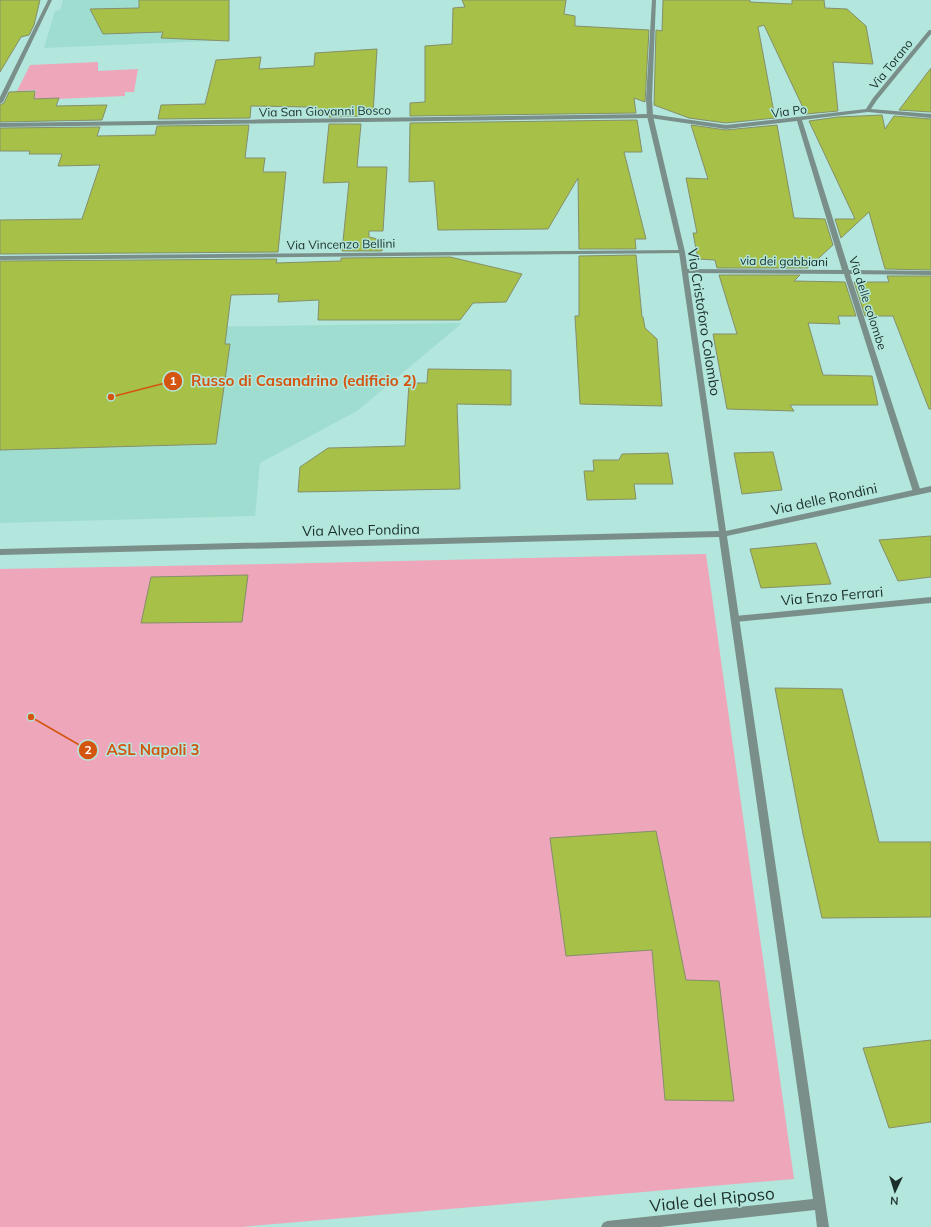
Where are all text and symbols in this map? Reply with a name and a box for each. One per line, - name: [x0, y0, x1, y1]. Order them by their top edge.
- street label: Via Torano: [866, 36, 916, 92]
- street label: Via Po: [770, 101, 808, 121]
- street label: Via San Giovanni Bosco: [259, 102, 391, 120]
- street label: Via Vincenzo Bellini: [287, 236, 395, 252]
- street label: Via Cristoforo Colombo: [683, 247, 725, 397]
- street label: via dei gabbiani: [740, 253, 828, 269]
- street label: Via delle colombe: [846, 254, 890, 352]
- callout: Russo di Casandrino (edificio 2): [163, 368, 425, 395]
- text: Russo di Casandrino (edificio 2): [191, 371, 417, 390]
- text: 1: [169, 373, 177, 388]
- street label: Via delle Rondini: [769, 479, 879, 519]
- street label: Via Alveo Fondina: [302, 520, 420, 540]
- street label: Via Enzo Ferrari: [780, 583, 884, 609]
- callout: ASL Napoli 3: [78, 736, 207, 763]
- text: ASL Napoli 3: [106, 740, 200, 759]
- text: 2: [84, 742, 92, 757]
- north arrow: [875, 1171, 915, 1211]
- street label: Viale del Riposo: [648, 1182, 776, 1216]
- text: N: [890, 1194, 899, 1208]

